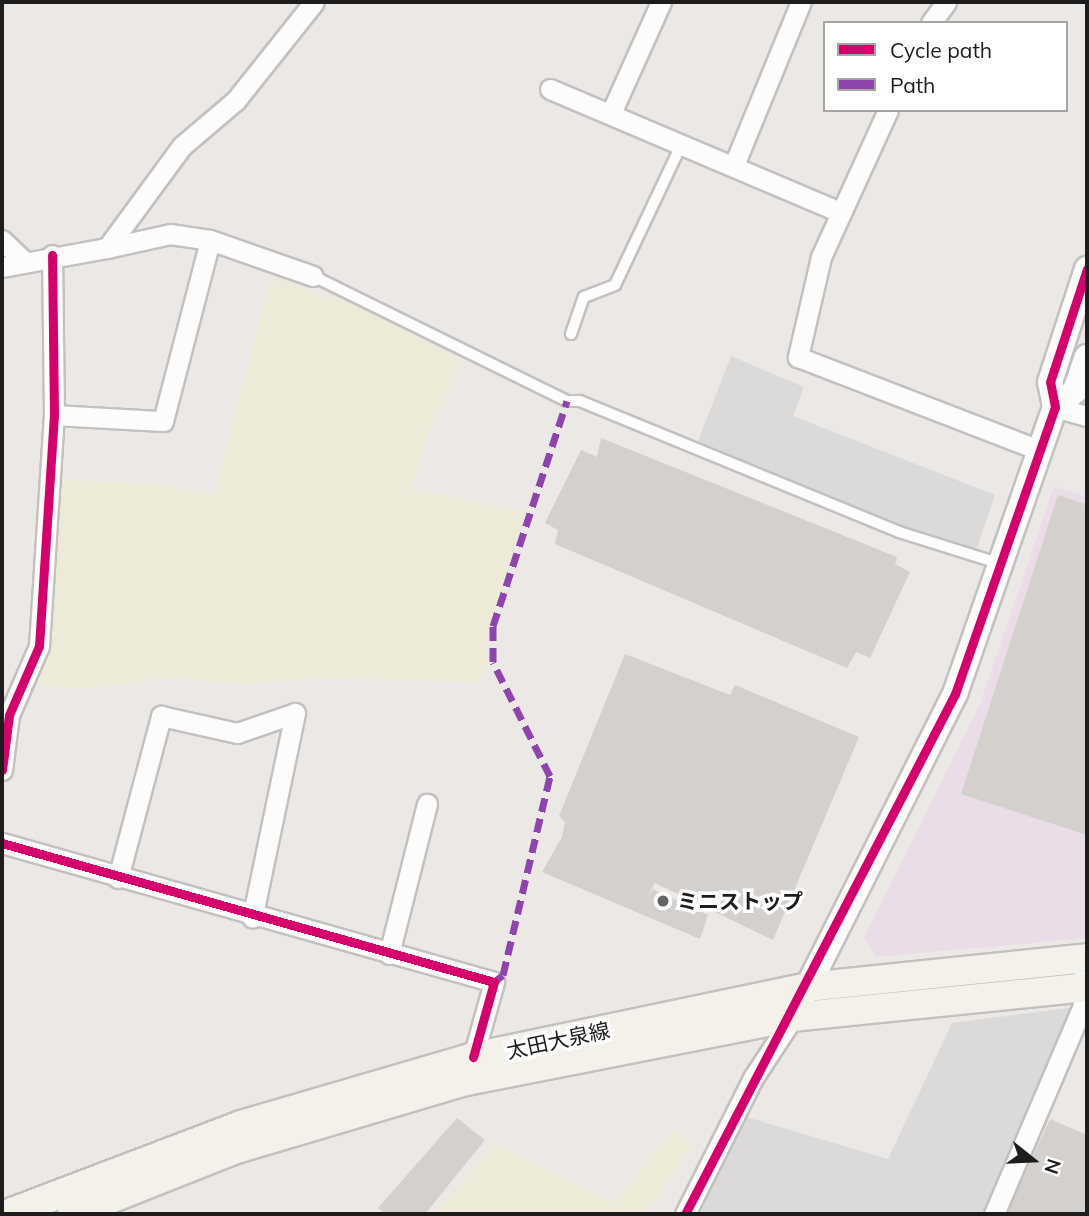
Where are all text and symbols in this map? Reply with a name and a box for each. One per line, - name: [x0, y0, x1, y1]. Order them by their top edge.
- legend: [823, 21, 1068, 112]
- text: Cycle path: [890, 37, 992, 63]
- text: Path: [890, 72, 935, 98]
- place label: ミニストップ: [677, 888, 803, 914]
- marker: ミニストップ: [655, 893, 671, 909]
- street label: 太田大泉線: [504, 1017, 612, 1063]
- north arrow: [998, 1125, 1068, 1195]
- text: N: [1039, 1156, 1067, 1177]

